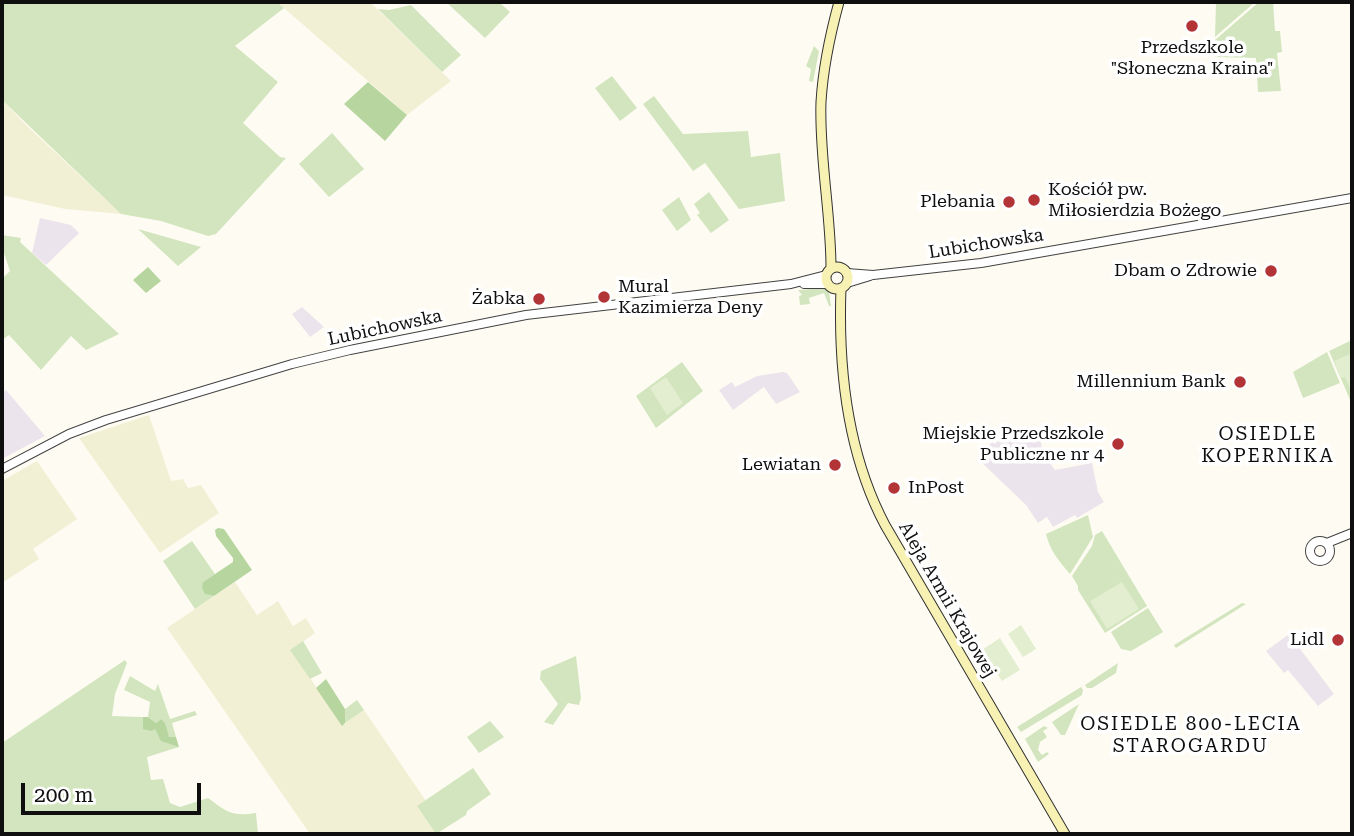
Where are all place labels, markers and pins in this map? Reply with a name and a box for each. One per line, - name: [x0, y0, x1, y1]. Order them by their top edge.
- marker: Przedszkole "Słoneczna Kraina": [1184, 18, 1200, 34]
- place label: Przedszkole "Słoneczna Kraina": [1110, 37, 1274, 80]
- place label: Kościół pw. Miłosierdzia Bożego: [1048, 179, 1221, 222]
- place label: Plebania: [920, 191, 995, 213]
- marker: Kościół pw. Miłosierdzia Bożego: [1026, 192, 1042, 208]
- marker: Plebania: [1001, 194, 1017, 210]
- place label: Dbam o Zdrowie: [1114, 260, 1257, 282]
- marker: Dbam o Zdrowie: [1263, 263, 1279, 279]
- place label: Mural Kazimierza Deny: [618, 276, 763, 318]
- place label: Żabka: [472, 288, 525, 310]
- marker: Mural Kazimierza Deny: [596, 289, 612, 305]
- marker: Żabka: [531, 291, 547, 307]
- place label: Millennium Bank: [1076, 371, 1226, 393]
- marker: Millennium Bank: [1232, 374, 1248, 390]
- place label: Miejskie Przedszkole Publiczne nr 4: [923, 423, 1104, 466]
- marker: Miejskie Przedszkole Publiczne nr 4: [1110, 436, 1126, 452]
- place label: Lewiatan: [742, 454, 821, 476]
- marker: Lewiatan: [827, 457, 843, 473]
- place label: InPost: [908, 477, 964, 499]
- marker: InPost: [886, 480, 902, 496]
- place label: Lidl: [1290, 629, 1324, 651]
- marker: Lidl: [1330, 632, 1346, 648]

